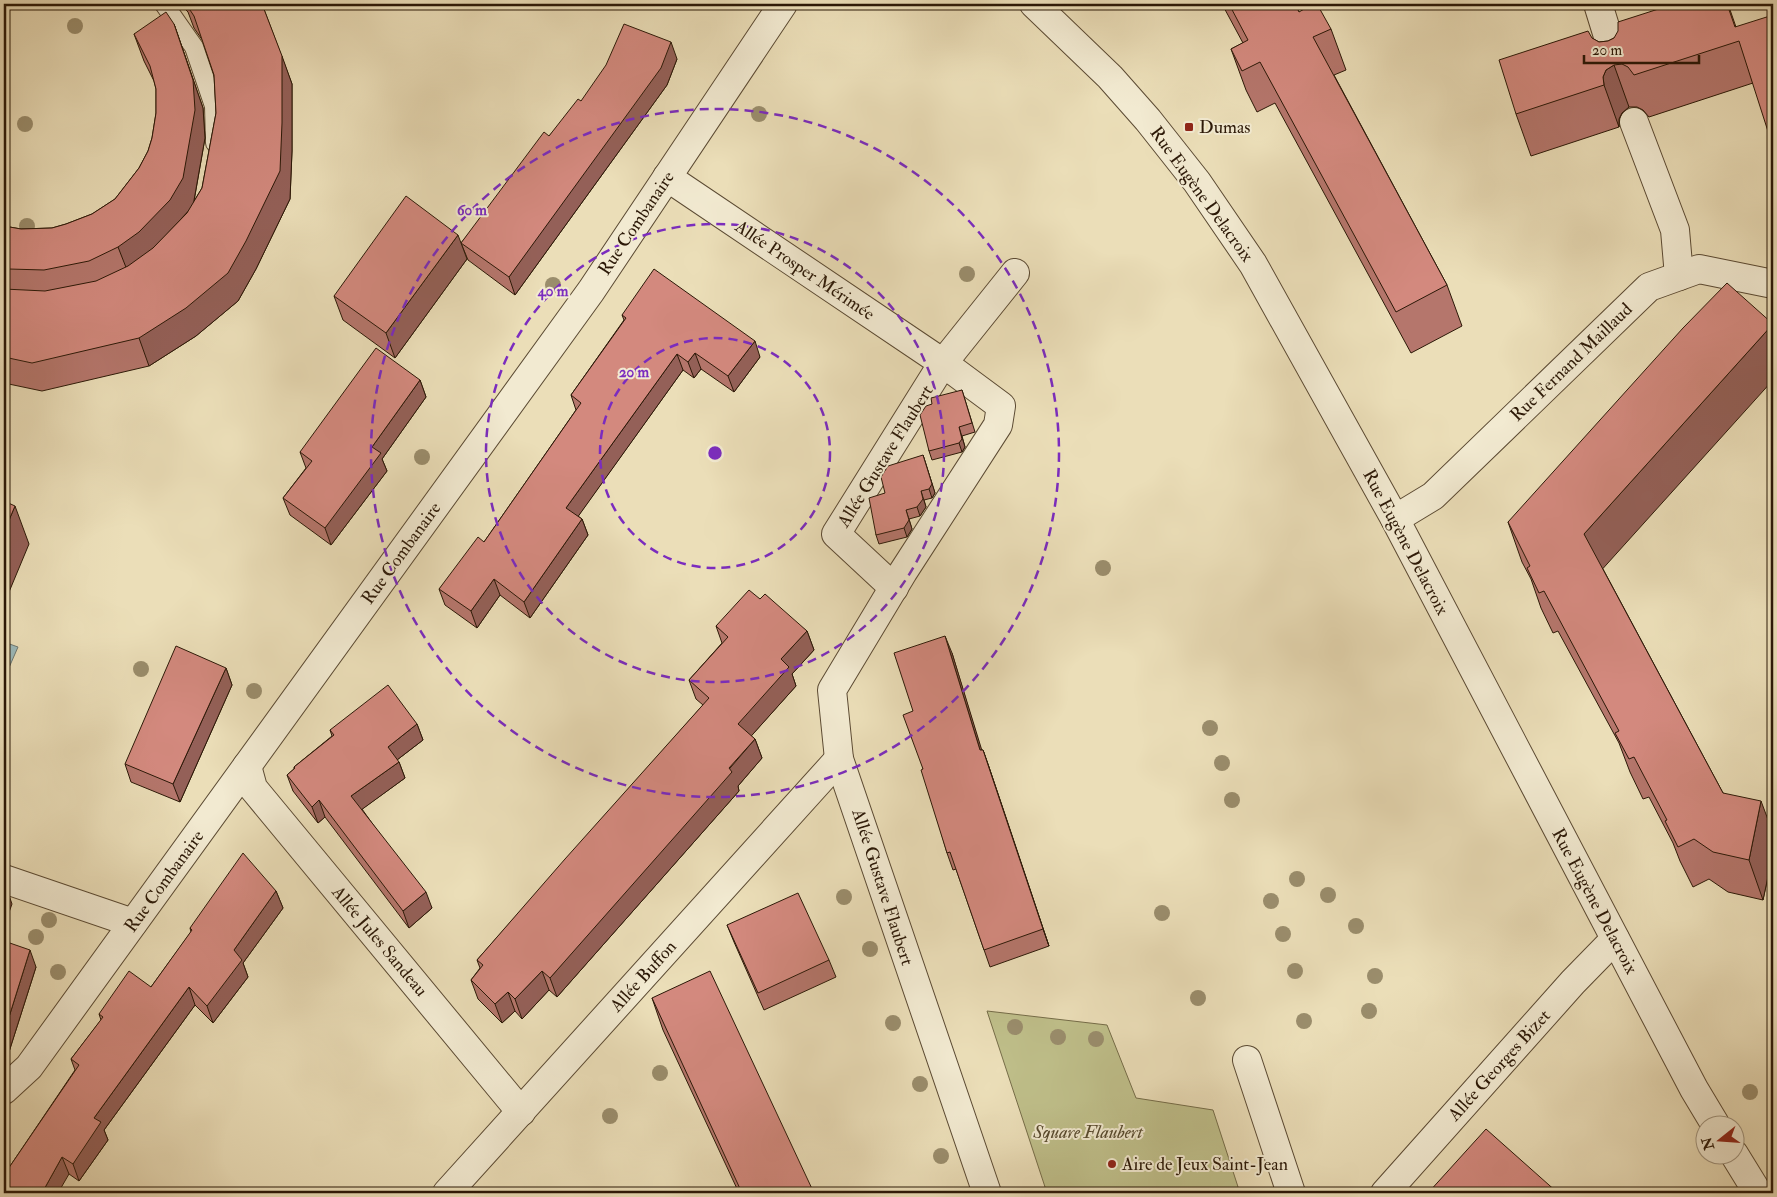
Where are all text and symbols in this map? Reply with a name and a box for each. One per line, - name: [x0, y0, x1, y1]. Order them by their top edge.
- scale bar: [1584, 32, 1700, 64]
- text: 20 m: [1592, 41, 1622, 60]
- place label: Dumas: [1199, 116, 1251, 139]
- marker: Dumas: [1183, 121, 1195, 133]
- street label: Rue Eugène Delacroix: [1145, 122, 1259, 267]
- street label: Rue Combanaire: [593, 166, 680, 280]
- text: 60 m: [457, 201, 487, 220]
- street label: Allée Prosper Mérimée: [730, 215, 879, 326]
- text: 40 m: [537, 282, 569, 301]
- street label: Rue Fernand Maillaud: [1505, 298, 1637, 427]
- text: 20 m: [619, 363, 649, 382]
- street label: Allée Gustave Flaubert: [832, 381, 939, 532]
- centre of rings: [706, 444, 724, 462]
- street label: Rue Eugène Delacroix: [1357, 465, 1454, 619]
- street label: Rue Combanaire: [357, 497, 447, 609]
- street label: Allée Gustave Flaubert: [846, 805, 919, 969]
- street label: Rue Eugène Delacroix: [1546, 824, 1643, 978]
- street label: Rue Combanaire: [120, 825, 210, 937]
- street label: Allée Jules Sandeau: [326, 881, 433, 1001]
- street label: Allée Buffon: [604, 936, 682, 1018]
- street label: Allée Georges Bizet: [1443, 1005, 1556, 1127]
- north arrow: [1694, 1114, 1744, 1164]
- park label: Square Flaubert: [1032, 1121, 1144, 1144]
- text: N: [1698, 1135, 1718, 1153]
- place label: Aire de Jeux Saint-Jean: [1121, 1153, 1288, 1176]
- marker: Aire de Jeux Saint-Jean: [1106, 1158, 1118, 1170]

